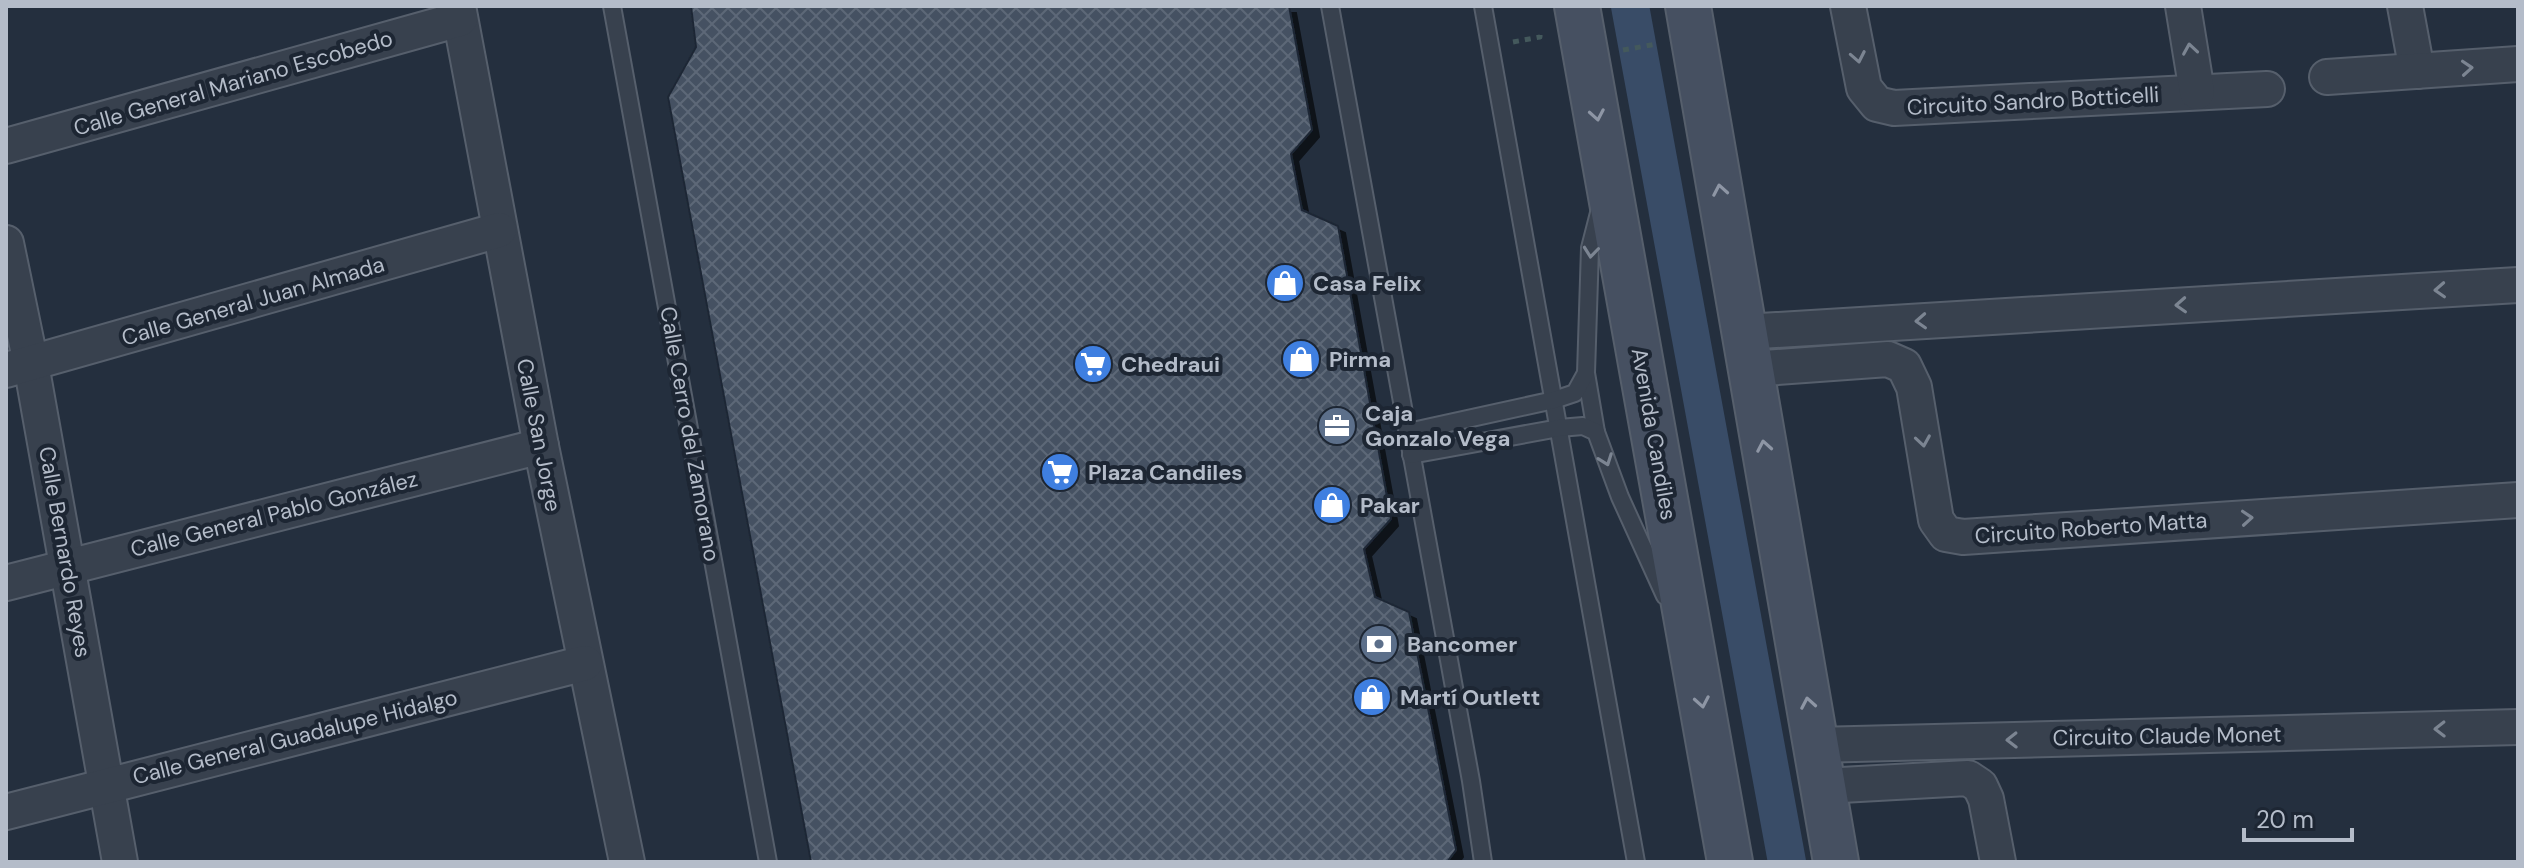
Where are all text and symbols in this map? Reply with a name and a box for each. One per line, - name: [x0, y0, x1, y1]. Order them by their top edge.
- street label: Calle General Mariano Escobedo: [70, 23, 396, 143]
- one-way arrow: [2182, 42, 2199, 56]
- one-way arrow: [1849, 50, 1866, 63]
- one-way arrow: [2461, 60, 2474, 77]
- street label: Circuito Sandro Botticelli: [1906, 80, 2160, 122]
- one-way arrow: [1588, 109, 1605, 122]
- one-way arrow: [1712, 183, 1729, 197]
- one-way arrow: [1583, 245, 1600, 259]
- street label: Calle General Juan Almada: [118, 250, 388, 352]
- shop icon: Casa Felix: [1264, 262, 1306, 304]
- place label: Casa Felix: [1313, 269, 1422, 298]
- one-way arrow: [2433, 281, 2446, 298]
- one-way arrow: [2174, 296, 2187, 313]
- street label: Calle Cerro del Zamorano: [653, 304, 727, 564]
- one-way arrow: [1914, 312, 1927, 329]
- shop icon: Pirma: [1280, 338, 1322, 380]
- supermarket icon: Chedraui: [1072, 343, 1114, 385]
- place label: Pirma: [1329, 345, 1391, 374]
- street label: Avenida Candiles: [1625, 346, 1683, 522]
- place label: Chedraui: [1121, 350, 1220, 379]
- street label: Calle San Jorge: [510, 356, 568, 514]
- place label: Caja Gonzalo Vega: [1365, 399, 1510, 453]
- office icon: Caja Gonzalo Vega: [1316, 405, 1358, 447]
- one-way arrow: [1914, 434, 1931, 447]
- one-way arrow: [1757, 439, 1774, 453]
- street label: Calle Bernardo Reyes: [32, 444, 98, 660]
- supermarket icon: Plaza Candiles: [1039, 451, 1081, 493]
- one-way arrow: [1596, 452, 1613, 466]
- place label: Plaza Candiles: [1088, 458, 1243, 487]
- street label: Calle General Pablo González: [127, 464, 421, 564]
- shop icon: Pakar: [1311, 484, 1353, 526]
- place label: Pakar: [1360, 491, 1420, 520]
- street label: Circuito Roberto Matta: [1974, 505, 2208, 551]
- one-way arrow: [2241, 510, 2254, 527]
- bank icon: Bancomer: [1358, 623, 1400, 665]
- place label: Bancomer: [1407, 630, 1517, 659]
- shop icon: Martí Outlett: [1351, 676, 1393, 718]
- street label: Calle General Guadalupe Hidalgo: [130, 683, 460, 791]
- place label: Martí Outlett: [1400, 683, 1540, 712]
- one-way arrow: [1692, 695, 1709, 709]
- one-way arrow: [1800, 696, 1817, 709]
- street label: Circuito Claude Monet: [2052, 720, 2282, 752]
- one-way arrow: [2433, 721, 2446, 738]
- one-way arrow: [2005, 731, 2018, 749]
- scale bar: [2244, 792, 2352, 842]
- text: 20 m: [2256, 804, 2314, 835]

